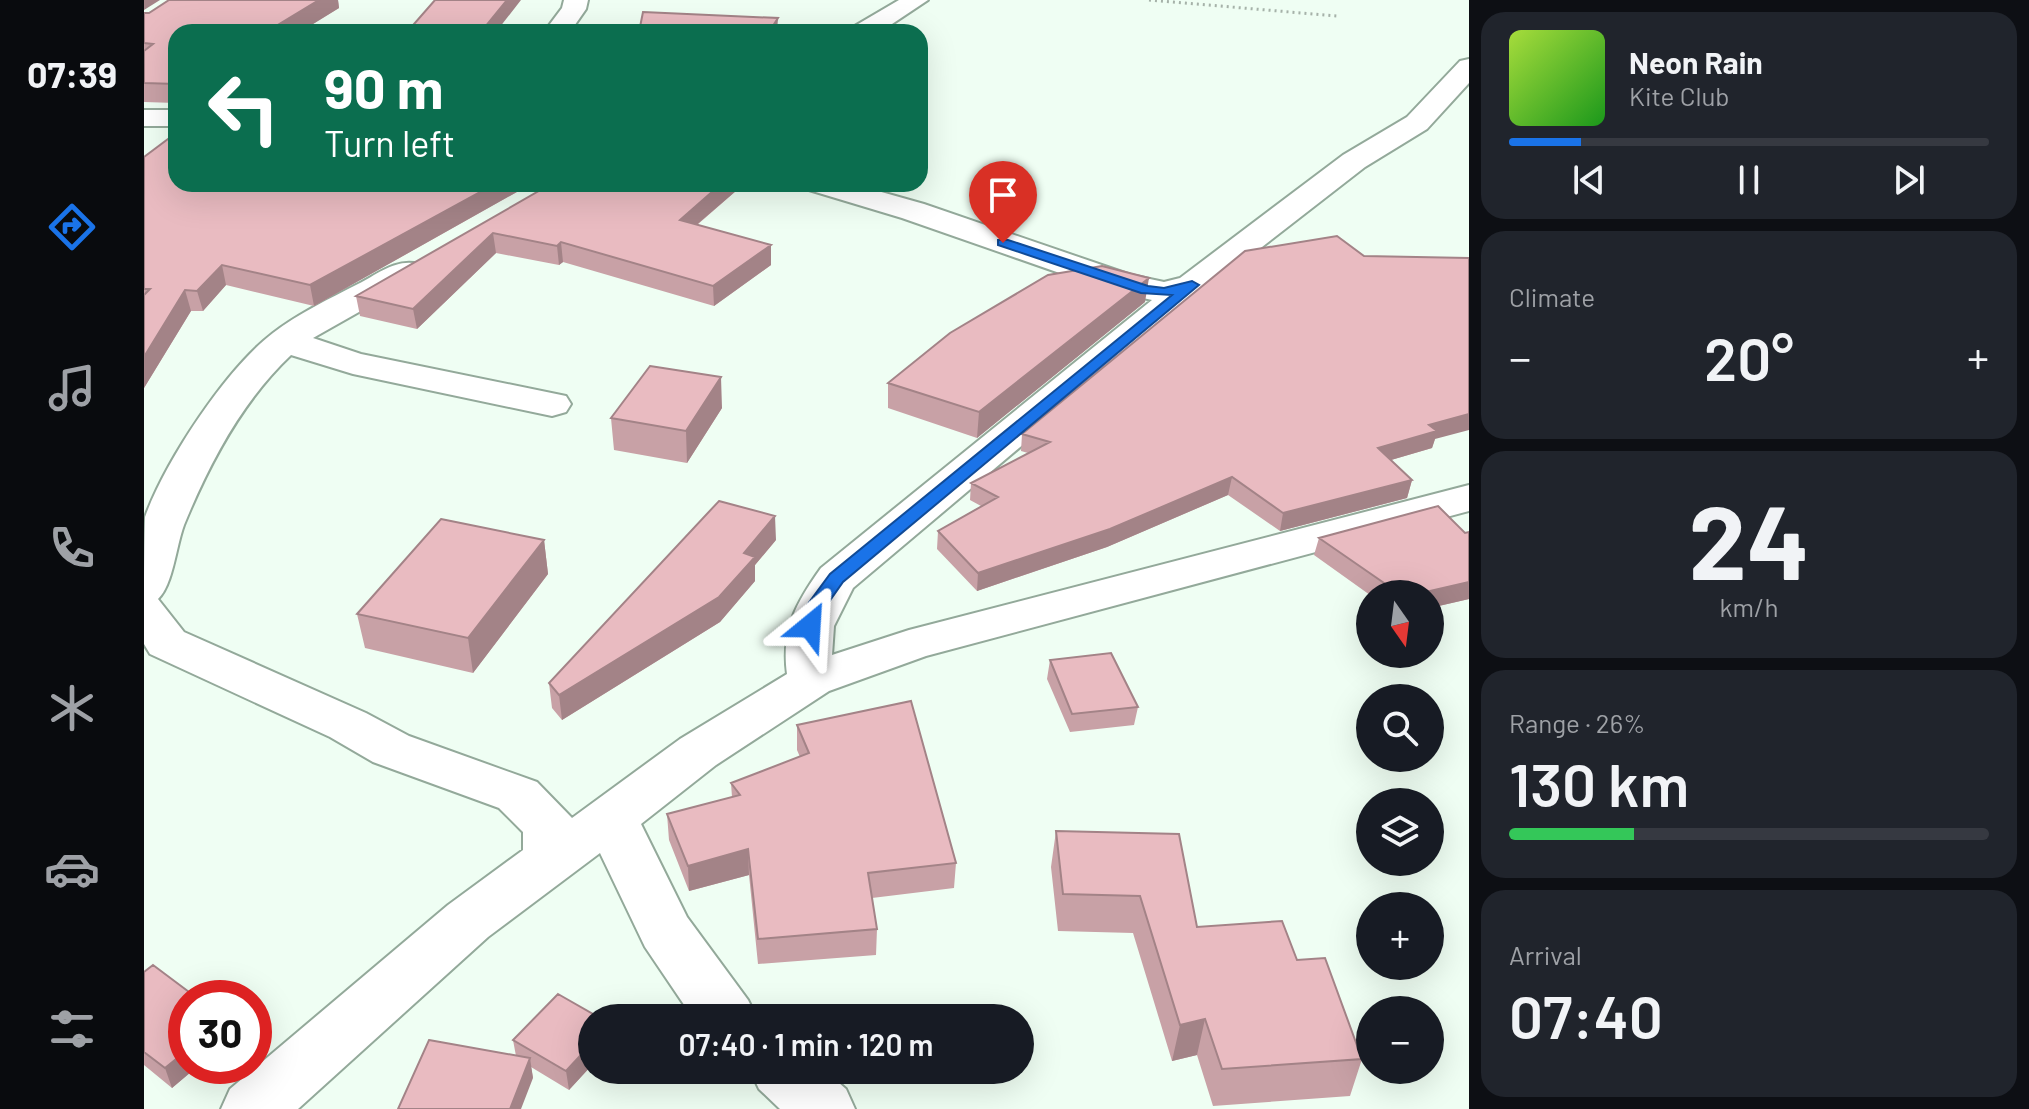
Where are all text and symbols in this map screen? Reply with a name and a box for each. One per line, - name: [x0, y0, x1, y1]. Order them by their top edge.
- text: Neon Rain: [1629, 44, 1763, 80]
- text: 07:39: [27, 52, 117, 95]
- text: 90 m: [324, 53, 444, 120]
- icon: left: [192, 56, 296, 160]
- text: Kite Club: [1629, 80, 1730, 111]
- text: Turn left: [324, 121, 455, 164]
- icon: previous: [1567, 158, 1611, 202]
- icon: pause: [1727, 158, 1771, 202]
- icon: next: [1887, 158, 1931, 202]
- pin: [969, 161, 1037, 243]
- icon: arrive: [981, 173, 1025, 217]
- icon: directions: [44, 199, 100, 255]
- text: Climate: [1509, 281, 1595, 312]
- text: 20°: [1704, 321, 1794, 393]
- text: −: [1509, 330, 1531, 383]
- text: +: [1967, 330, 1989, 383]
- icon: music: [44, 360, 100, 416]
- text: 24: [1688, 476, 1810, 601]
- icon: phone: [44, 520, 100, 576]
- north arrow: [1356, 580, 1444, 668]
- map controls: [1356, 580, 1444, 1084]
- position arrow: [768, 584, 852, 668]
- text: km/h: [1720, 591, 1778, 622]
- icon: climate: [44, 680, 100, 736]
- button: search: [1356, 684, 1444, 772]
- text: Range · 26%: [1509, 707, 1645, 738]
- text: 130 km: [1509, 747, 1689, 819]
- button: layers: [1356, 788, 1444, 876]
- icon: car: [44, 841, 100, 897]
- button: +: [1356, 892, 1444, 980]
- text: Arrival: [1509, 939, 1582, 970]
- text: 07:40: [1509, 979, 1663, 1051]
- speed limit sign: 30: [168, 980, 272, 1084]
- button: −: [1356, 996, 1444, 1084]
- icon: filters: [44, 1001, 100, 1057]
- text: 07:40 · 1 min · 120 m: [679, 1026, 933, 1062]

